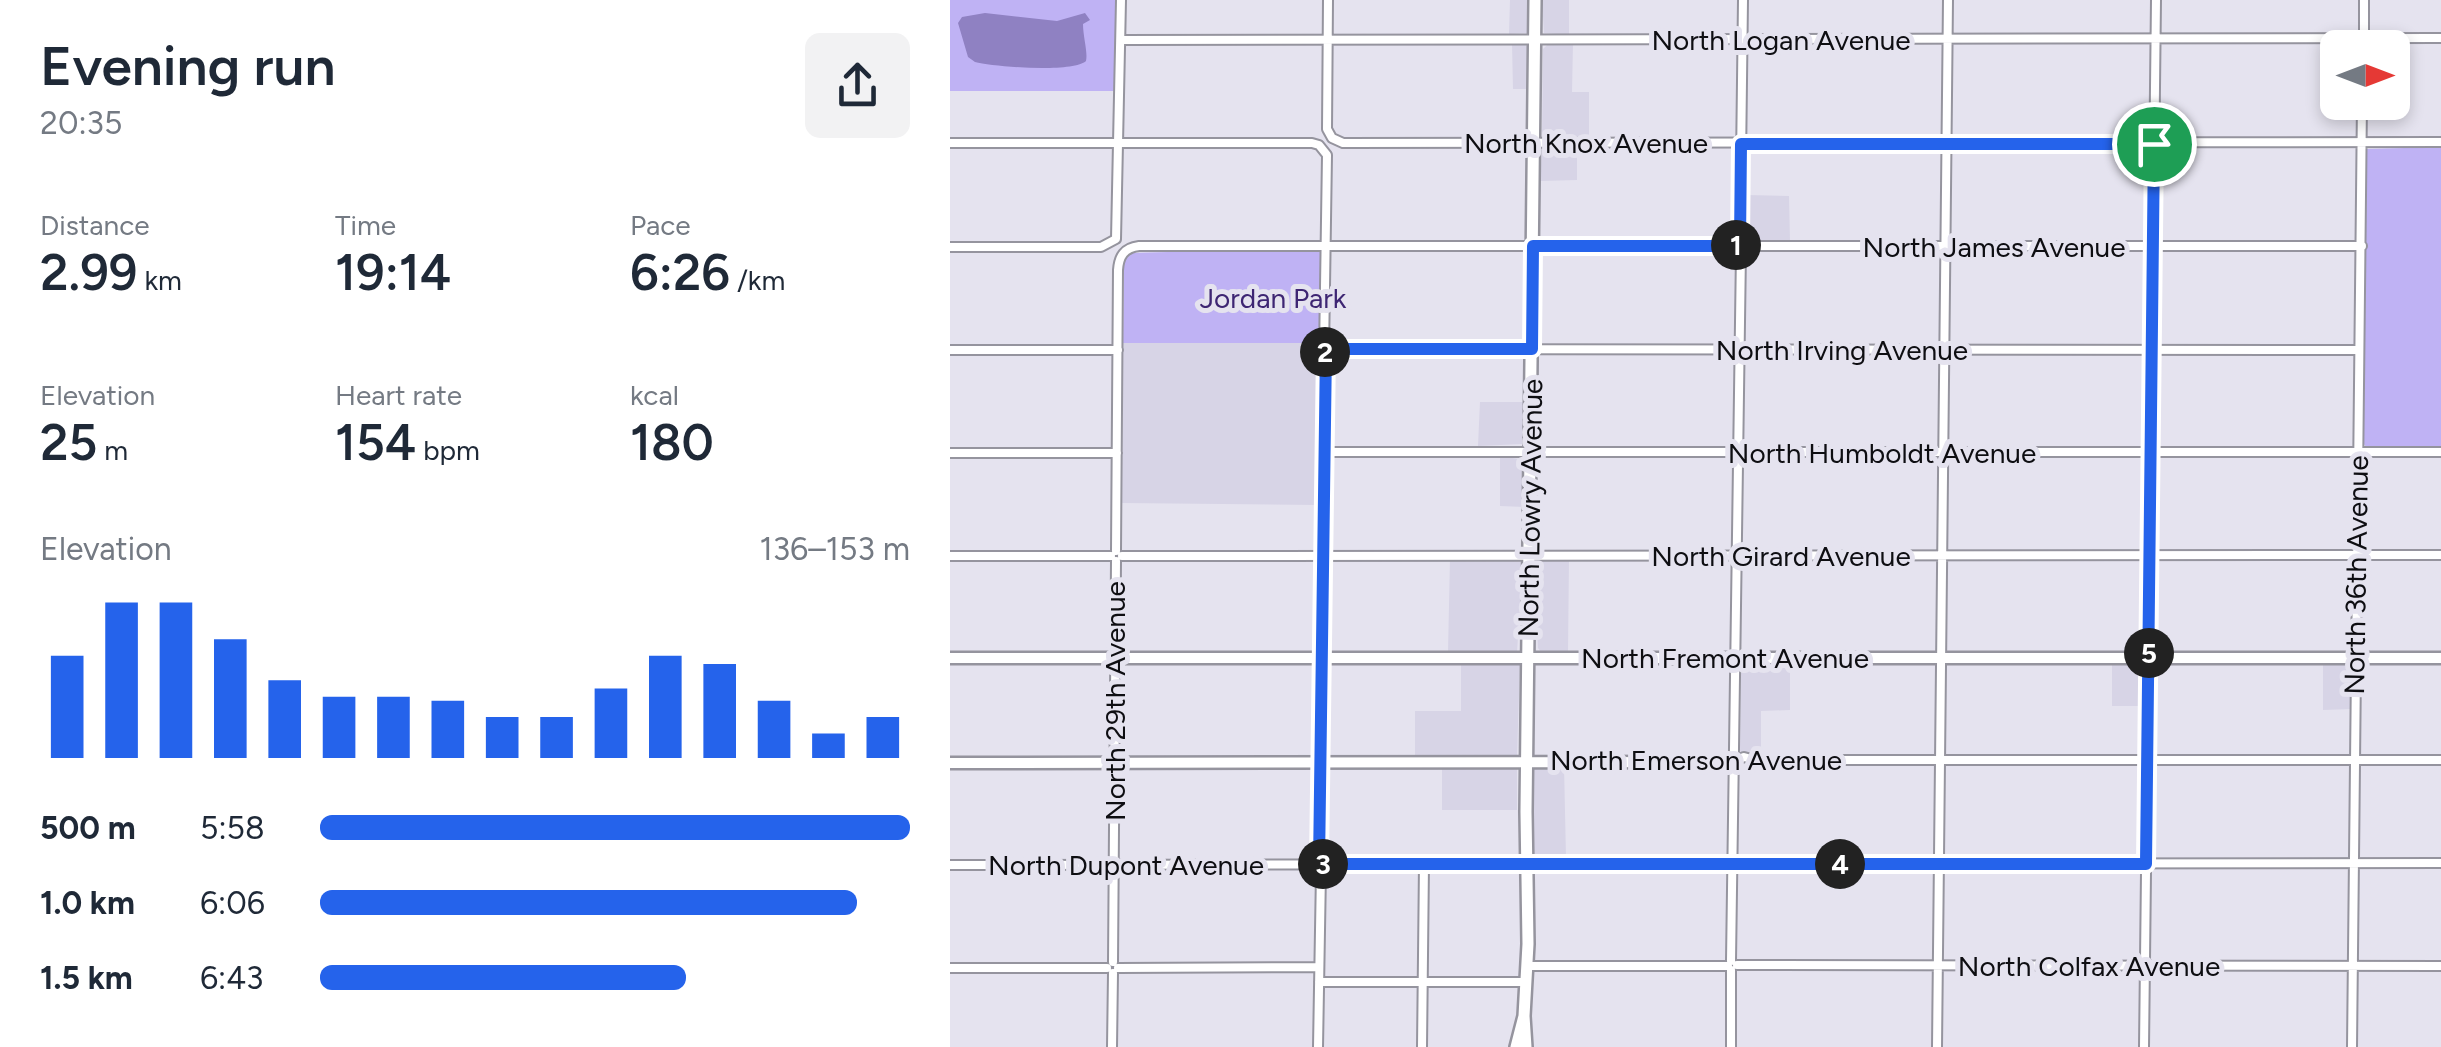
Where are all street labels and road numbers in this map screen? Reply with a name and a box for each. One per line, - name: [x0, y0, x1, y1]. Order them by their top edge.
- street label: North Logan Avenue: [1651, 23, 1911, 57]
- street label: North Knox Avenue: [1464, 126, 1708, 160]
- street label: North James Avenue: [1863, 230, 2125, 264]
- street label: North Irving Avenue: [1716, 333, 1968, 367]
- street label: North Lowry Avenue: [1511, 378, 1549, 638]
- street label: North Humboldt Avenue: [1728, 436, 2036, 470]
- street label: North 36th Avenue: [2337, 455, 2375, 695]
- street label: North Girard Avenue: [1651, 539, 1911, 573]
- street label: North 29th Avenue: [1098, 581, 1132, 821]
- street label: North Fremont Avenue: [1581, 641, 1869, 675]
- street label: North Emerson Avenue: [1550, 743, 1842, 777]
- street label: North Dupont Avenue: [988, 848, 1264, 882]
- street label: North Colfax Avenue: [1958, 949, 2220, 983]

